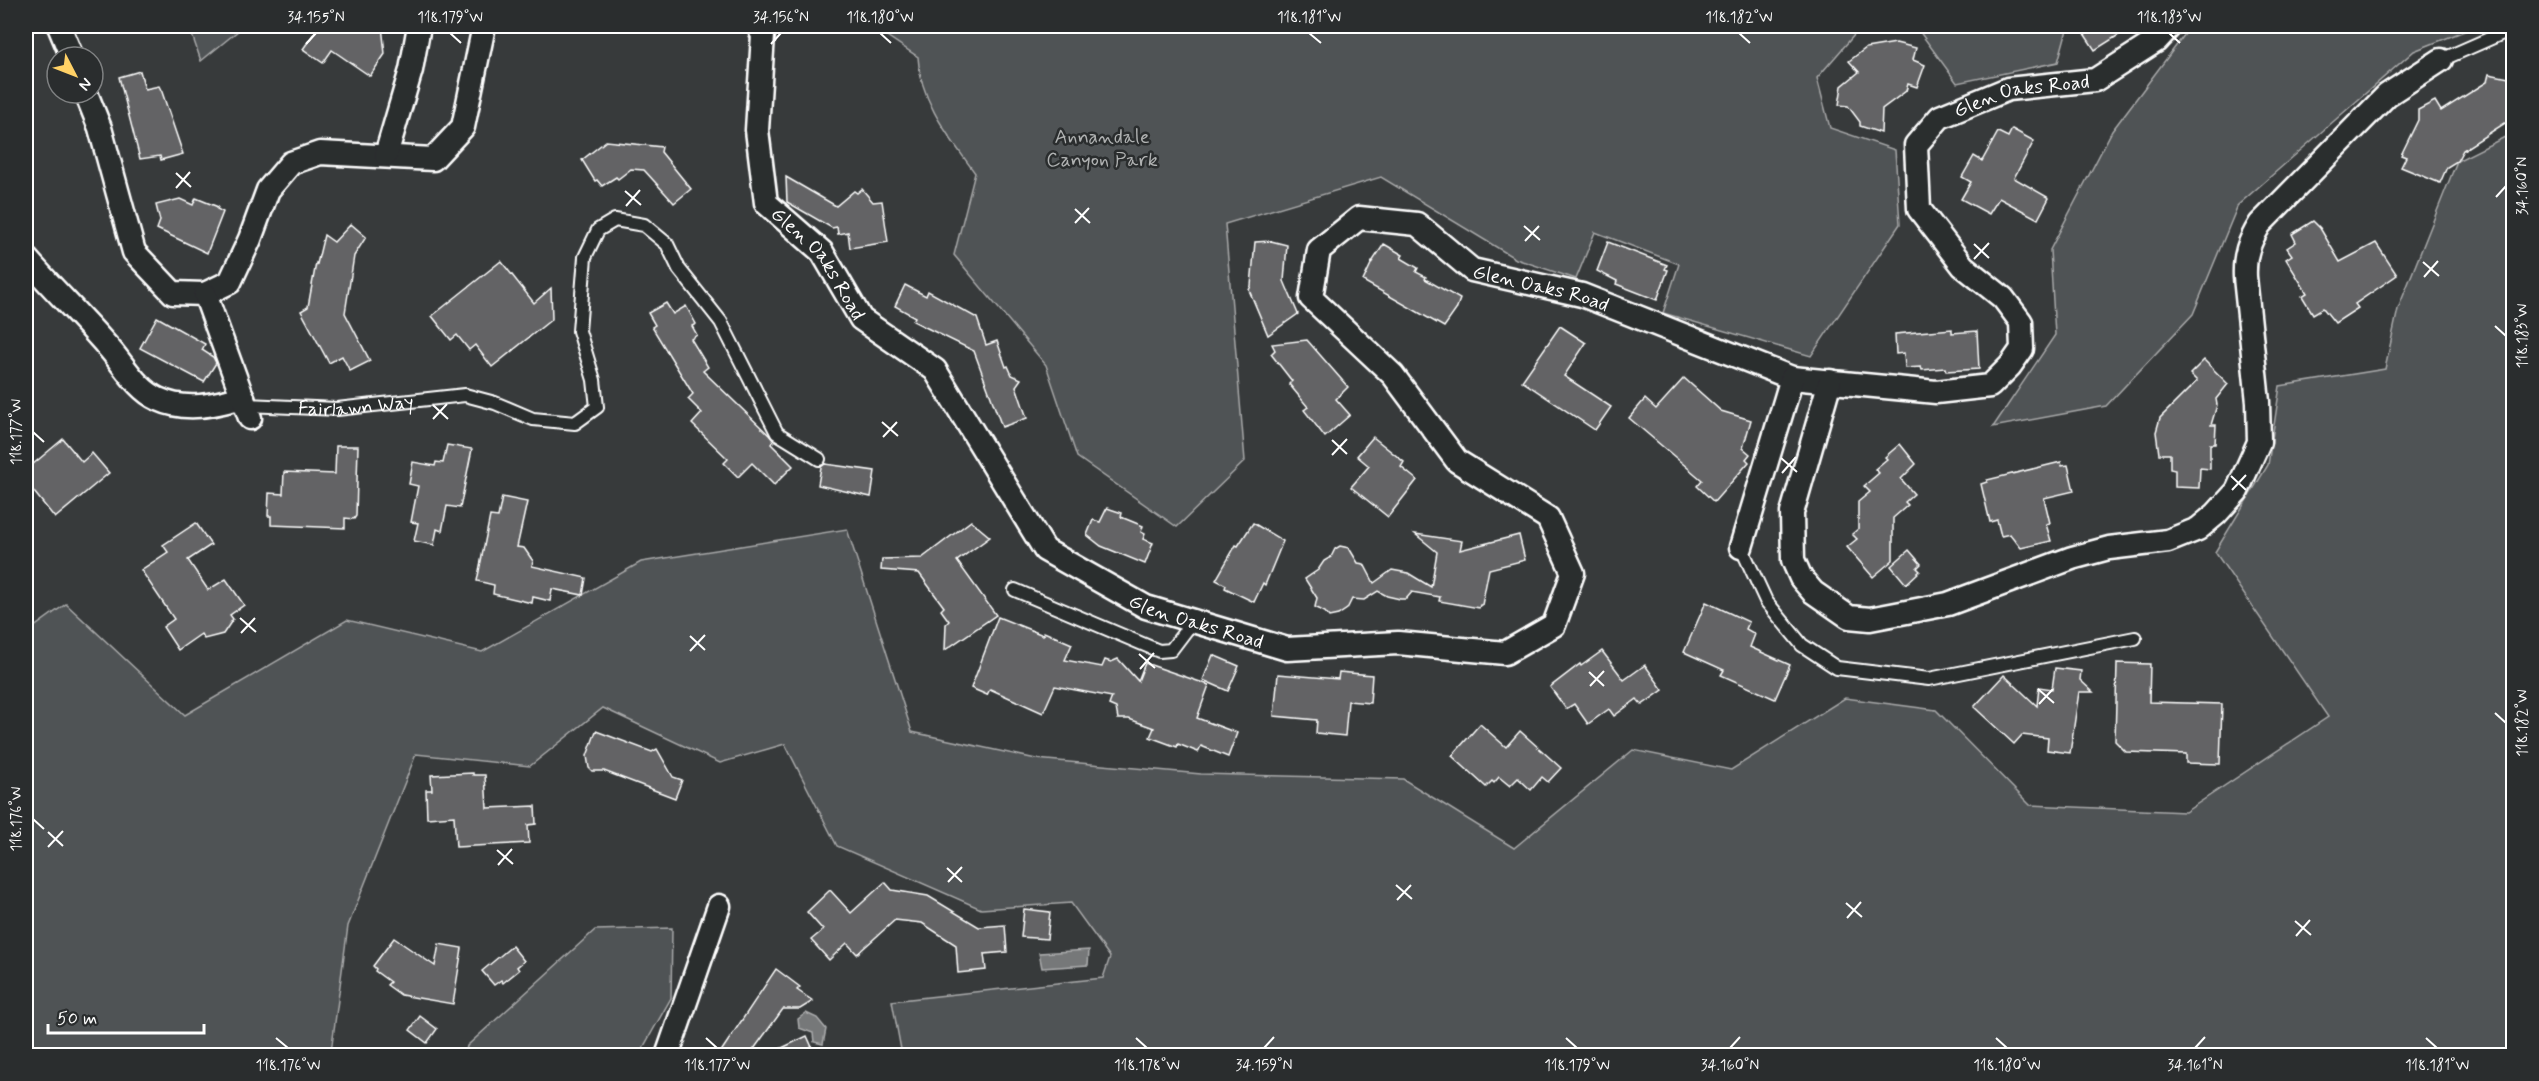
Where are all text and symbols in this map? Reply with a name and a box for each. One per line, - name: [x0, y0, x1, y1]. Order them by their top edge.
- text: 34.155°N: [287, 8, 345, 28]
- text: 118.179°W: [417, 8, 483, 28]
- text: 34.156°N: [753, 8, 809, 28]
- text: 118.180°W: [846, 8, 914, 28]
- text: 118.181°W: [1277, 8, 1341, 28]
- text: 118.182°W: [1705, 8, 1773, 28]
- text: 118.183°W: [2137, 8, 2201, 28]
- north arrow: [45, 45, 105, 105]
- street label: Glen Oaks Road: [1950, 69, 2091, 125]
- text: N: [74, 73, 96, 95]
- park label: Annandale Canyon Park: [1046, 124, 1158, 174]
- text: 34.160°N: [2513, 157, 2533, 215]
- street label: Glen Oaks Road: [764, 201, 871, 326]
- street label: Glen Oaks Road: [1470, 259, 1613, 319]
- text: 118.183°W: [2513, 304, 2533, 368]
- street label: Fairlawn Way: [297, 389, 415, 424]
- text: 118.177°W: [7, 399, 27, 465]
- street label: Glen Oaks Road: [1123, 588, 1267, 656]
- text: 118.182°W: [2513, 689, 2533, 757]
- text: 118.176°W: [7, 787, 27, 851]
- scale bar: [48, 997, 204, 1035]
- text: 50 m: [57, 1007, 97, 1031]
- text: 118.176°W: [256, 1056, 320, 1076]
- text: 118.177°W: [684, 1056, 750, 1076]
- text: 118.178°W: [1114, 1056, 1180, 1076]
- text: 34.159°N: [1235, 1056, 1293, 1076]
- text: 118.179°W: [1544, 1056, 1610, 1076]
- text: 34.160°N: [1701, 1056, 1759, 1076]
- text: 118.180°W: [1973, 1056, 2041, 1076]
- text: 34.161°N: [2167, 1056, 2223, 1076]
- text: 118.181°W: [2405, 1056, 2469, 1076]

